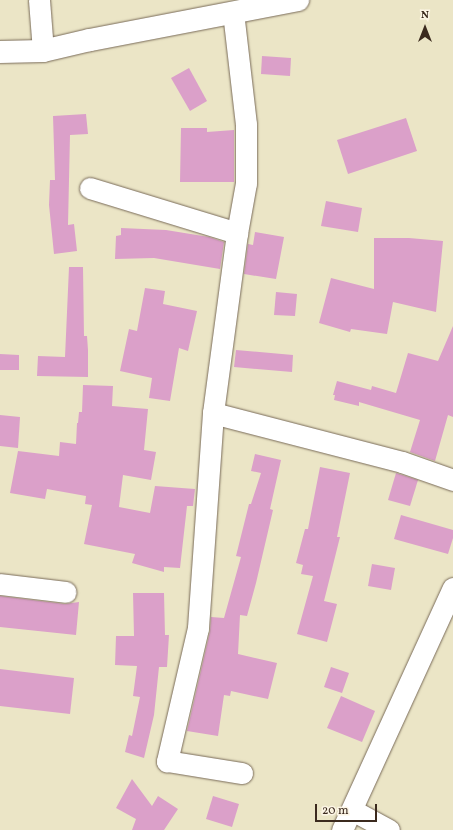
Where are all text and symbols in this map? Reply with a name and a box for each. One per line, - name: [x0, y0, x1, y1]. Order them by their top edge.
- north arrow: [405, 8, 445, 48]
- text: N: [421, 8, 429, 23]
- scale bar: [317, 796, 379, 822]
- text: 20 m: [322, 803, 349, 819]

